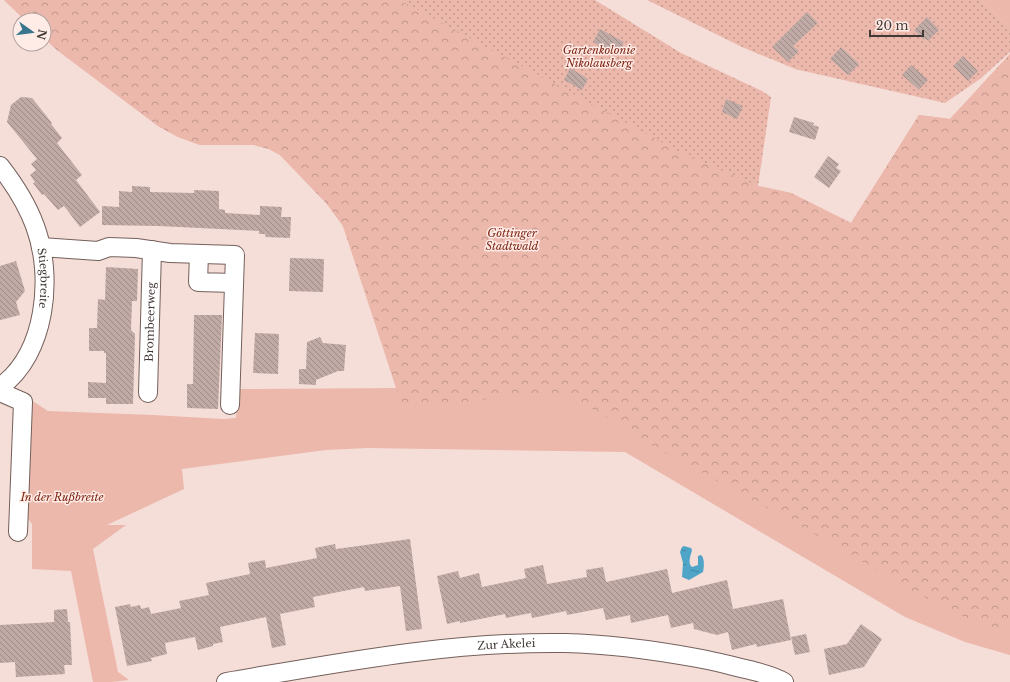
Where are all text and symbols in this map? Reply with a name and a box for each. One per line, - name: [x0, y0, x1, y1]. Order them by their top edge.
- north arrow: [12, 12, 52, 52]
- scale bar: [870, 12, 923, 38]
- text: 20 m: [876, 18, 908, 33]
- text: N: [34, 28, 50, 42]
- park label: Gartenkolonie Nikolausberg: [563, 43, 635, 70]
- park label: Göttinger Stadtwald: [486, 226, 539, 253]
- street label: Stiegbreite: [34, 247, 52, 309]
- street label: Brombeerweg: [142, 282, 158, 362]
- park label: In der Rußbreite: [19, 490, 104, 504]
- street label: Zur Akelei: [477, 636, 536, 653]

